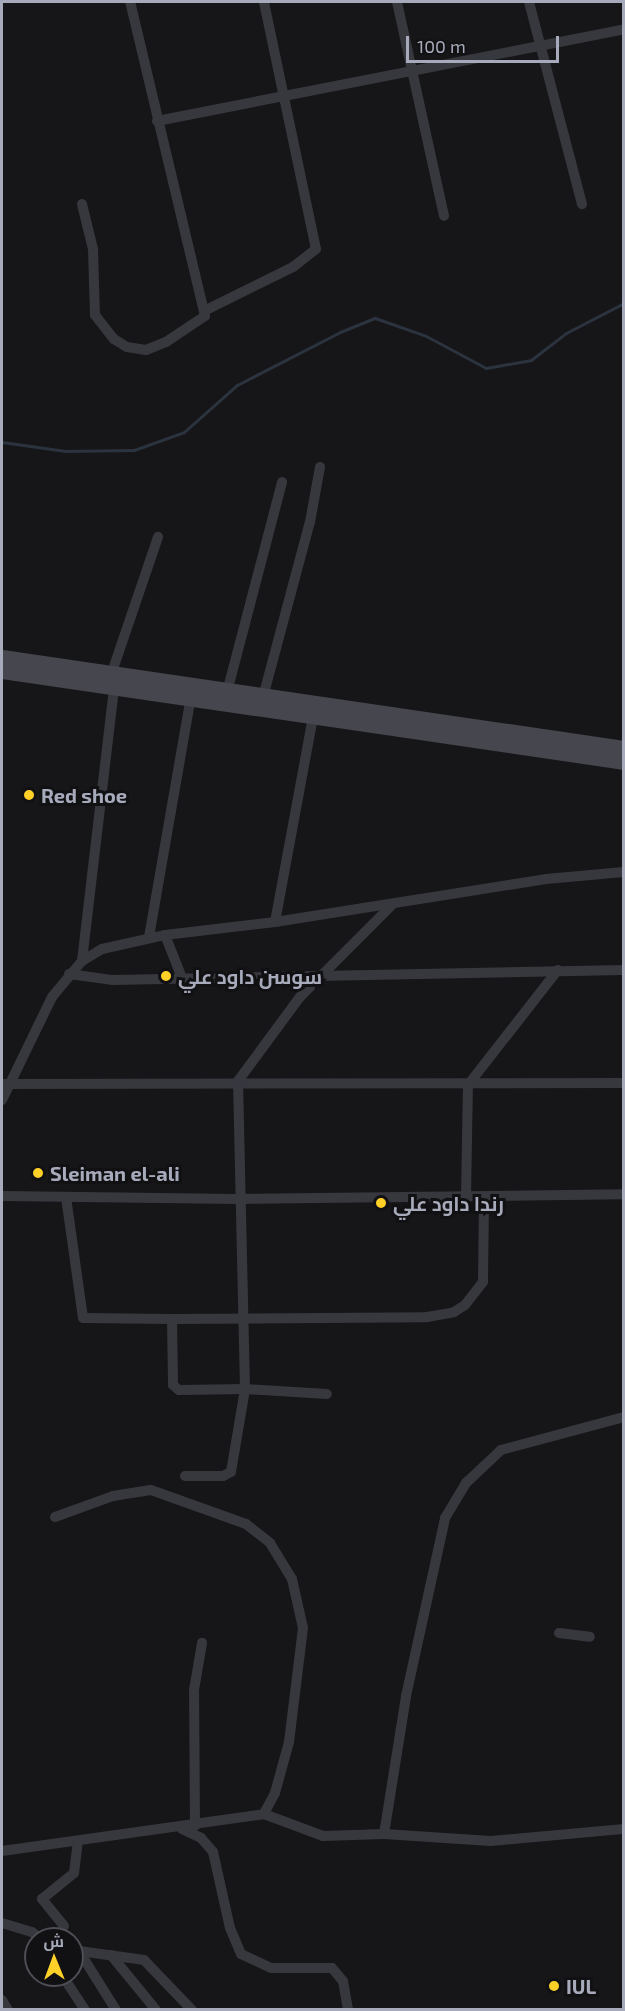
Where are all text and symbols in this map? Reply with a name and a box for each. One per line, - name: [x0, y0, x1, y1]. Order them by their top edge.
- scale bar: [409, 24, 562, 62]
- text: 100 m: [417, 35, 466, 57]
- place label: Red shoe: [41, 783, 127, 807]
- marker: Red shoe: [22, 788, 36, 802]
- place label: سوسن داود علي: [178, 964, 322, 988]
- marker: سوسن داود علي: [159, 969, 173, 983]
- place label: Sleiman el-ali: [50, 1161, 180, 1185]
- marker: Sleiman el-ali: [31, 1166, 45, 1180]
- place label: رندا داود علي: [393, 1191, 504, 1215]
- marker: رندا داود علي: [374, 1196, 388, 1210]
- north arrow: [24, 1927, 84, 1987]
- text: ش: [43, 1931, 64, 1950]
- place label: IUL: [566, 1974, 596, 1998]
- marker: IUL: [547, 1979, 561, 1993]

